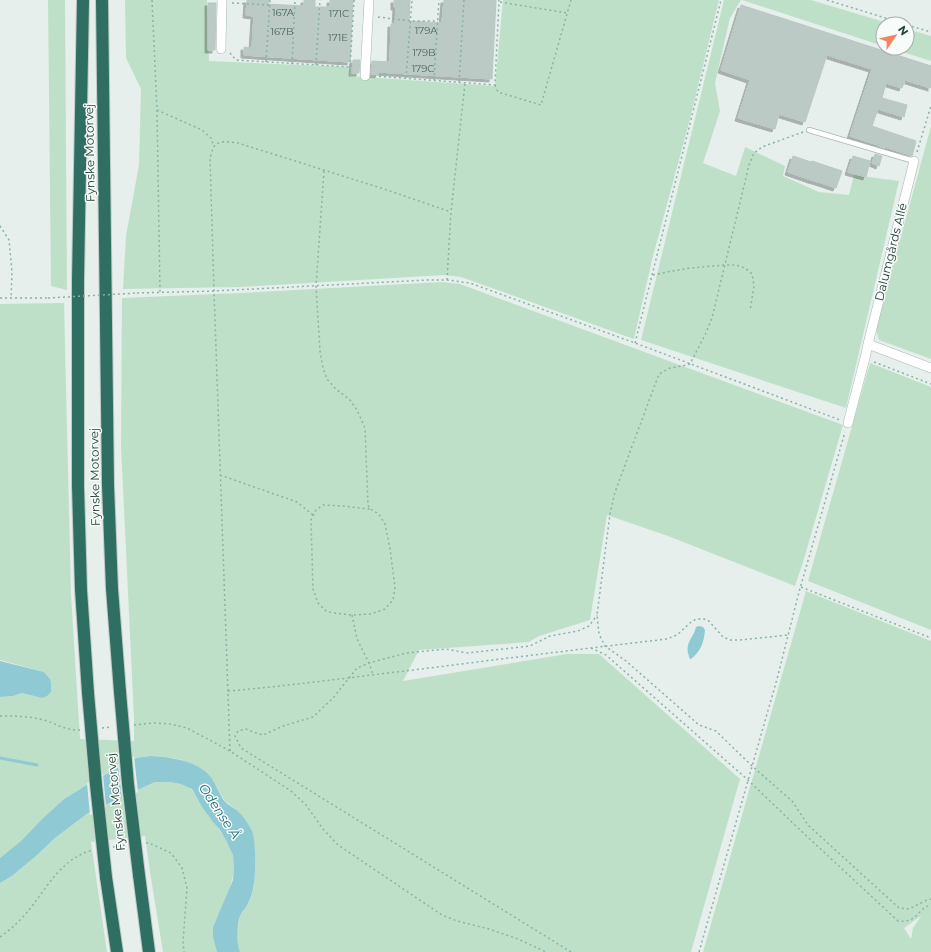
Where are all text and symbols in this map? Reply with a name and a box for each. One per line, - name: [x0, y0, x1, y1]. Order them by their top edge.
- house number: 167A: [272, 6, 295, 19]
- house number: 171C: [329, 7, 349, 20]
- north arrow: [875, 16, 915, 56]
- text: N: [895, 23, 912, 38]
- house number: 179A: [415, 24, 438, 37]
- house number: 167B: [270, 25, 294, 38]
- house number: 171E: [328, 31, 348, 44]
- house number: 179B: [412, 46, 436, 59]
- house number: 179C: [412, 62, 434, 75]
- street label: Fynske Motorvej: [81, 104, 98, 202]
- street label: Dalumgårds Allé: [871, 201, 910, 302]
- street label: Fynske Motorvej: [86, 428, 103, 526]
- street label: Fynske Motorvej: [103, 752, 128, 852]
- water label: Odense Å: [196, 780, 244, 842]

